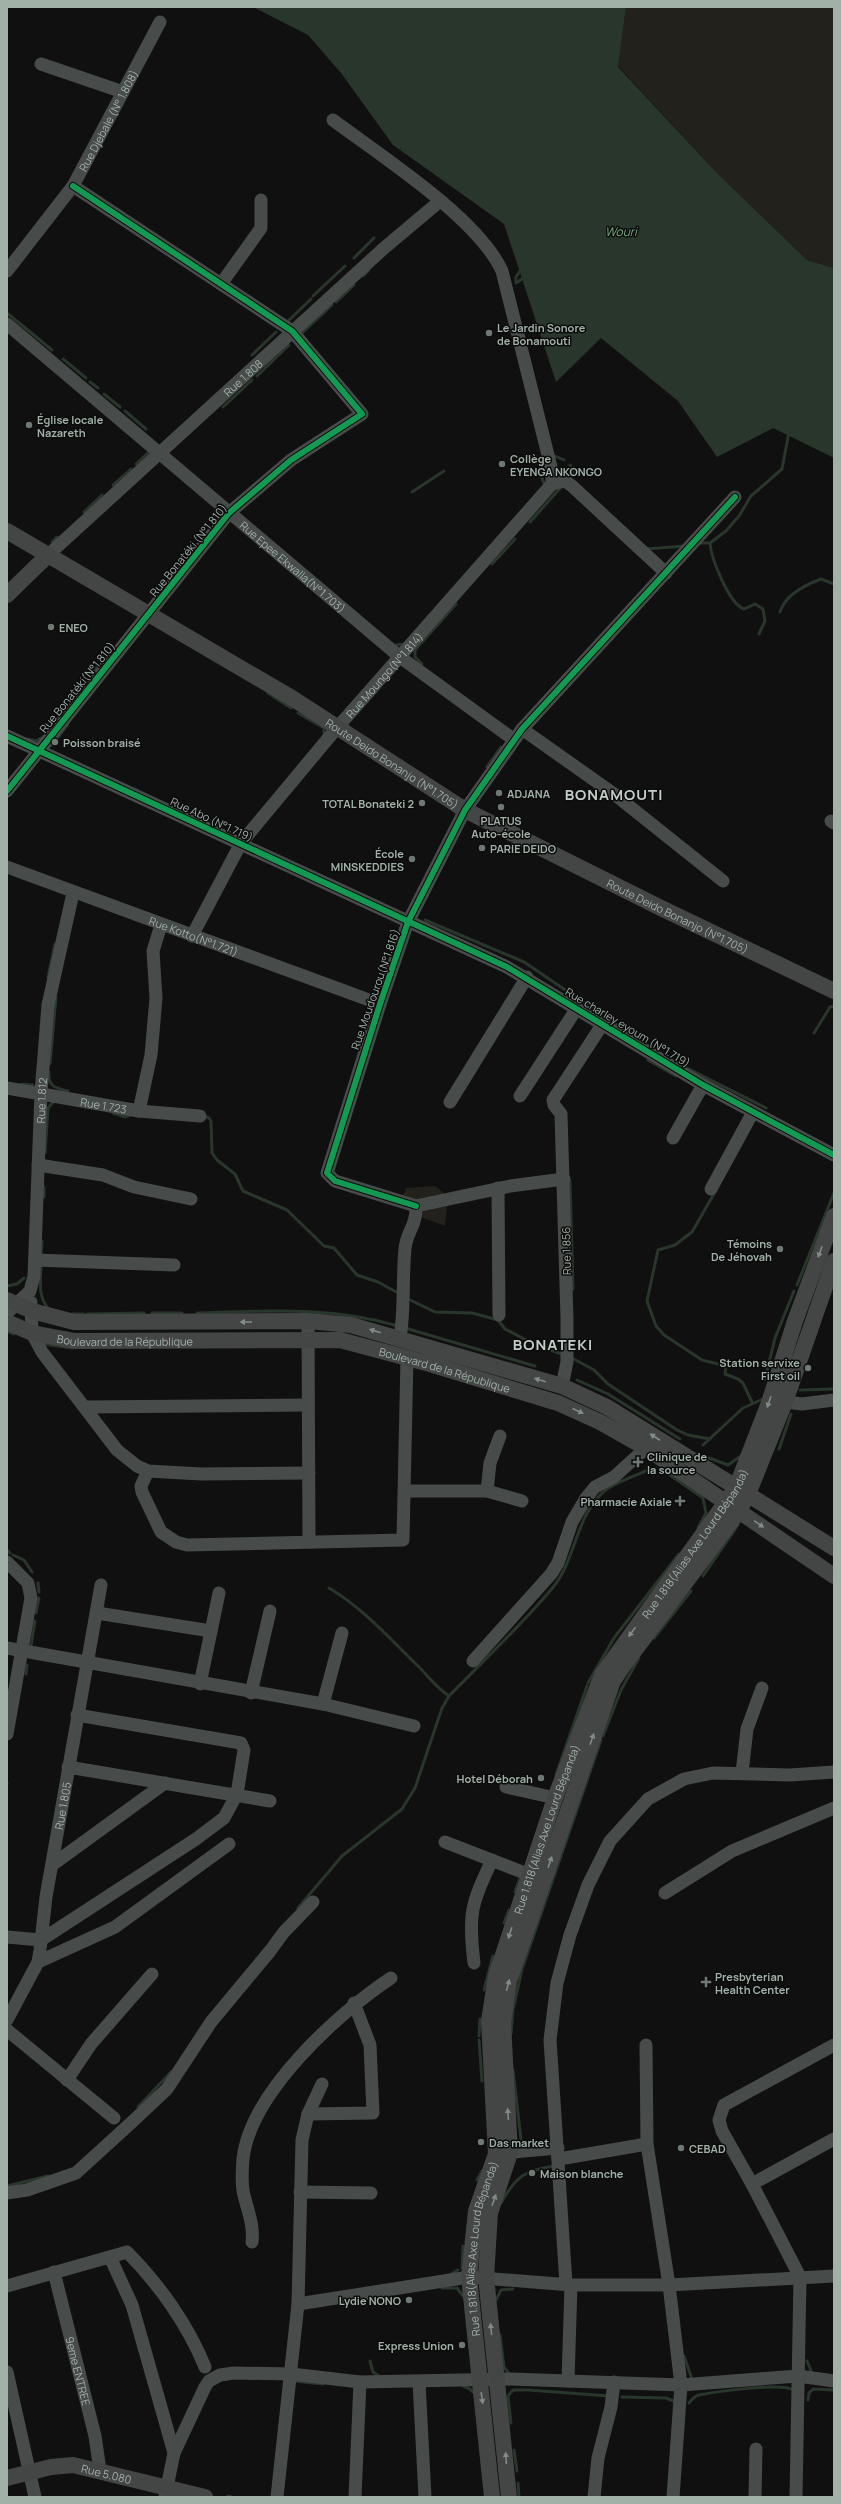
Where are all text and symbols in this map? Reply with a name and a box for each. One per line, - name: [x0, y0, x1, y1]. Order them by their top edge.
- street label: Rue Djebale (N° 1.808): [75, 67, 141, 174]
- water label: Wouri: [605, 223, 639, 240]
- place label: Le Jardin Sonore de Bonamouti: [497, 320, 586, 348]
- marker: Le Jardin Sonore de Bonamouti: [484, 328, 494, 338]
- street label: Rue 1.808: [220, 355, 266, 399]
- place label: Église locale Nazareth: [37, 412, 104, 440]
- marker: Église locale Nazareth: [24, 420, 34, 430]
- place label: Collège EYENGA NKONGO: [510, 451, 602, 479]
- marker: Collège EYENGA NKONGO: [497, 459, 507, 469]
- street label: Rue Bonatéki (N°1.810): [146, 501, 230, 599]
- street label: Rue Epee Ekwalla(N°1.703): [237, 517, 349, 616]
- place label: ENEO: [59, 620, 88, 635]
- marker: ENEO: [46, 622, 56, 632]
- street label: Rue Moungo(N°1.814): [342, 629, 426, 721]
- street label: Rue Bonatéki(N°1.810): [36, 638, 118, 736]
- street label: Route Deido Bonanjo (N°1.705): [323, 714, 462, 812]
- place label: Poisson braisé: [63, 735, 141, 750]
- marker: Poisson braisé: [50, 737, 60, 747]
- district label: BONAMOUTI: [565, 784, 663, 805]
- place label: ADJANA: [507, 786, 551, 801]
- marker: ADJANA: [494, 788, 504, 798]
- street label: Rue Abo (N°1.719): [168, 793, 256, 845]
- place label: TOTAL Bonateki 2: [322, 796, 414, 811]
- marker: TOTAL Bonateki 2: [417, 798, 427, 808]
- marker: PLATUS Auto-école: [496, 802, 506, 812]
- place label: PLATUS Auto-école: [471, 813, 531, 841]
- place label: PARIE DEIDO: [490, 841, 556, 856]
- marker: PARIE DEIDO: [477, 843, 487, 853]
- place label: École MINSKEDDIES: [331, 846, 404, 874]
- marker: École MINSKEDDIES: [407, 854, 417, 864]
- street label: Route Deido Bonanjo (N°1.705): [605, 875, 751, 956]
- street label: Rue Kotto(N°1.721): [147, 912, 241, 959]
- street label: Rue Moudourou(N°1.816): [347, 927, 403, 1051]
- street label: Rue charley eyoum (N°1.719): [563, 984, 693, 1070]
- street label: Rue 1.812: [32, 1077, 50, 1124]
- street label: Rue 1.723: [79, 1093, 128, 1116]
- street label: Rue 1.856: [558, 1227, 574, 1275]
- place label: Témoins De Jéhovah: [711, 1236, 772, 1264]
- marker: Témoins De Jéhovah: [775, 1244, 785, 1254]
- one-way arrow: [817, 1247, 823, 1259]
- one-way arrow: [239, 1319, 252, 1325]
- one-way arrow: [368, 1328, 380, 1334]
- street label: Boulevard de la République: [56, 1330, 194, 1349]
- district label: BONATEKI: [513, 1334, 593, 1355]
- street label: Boulevard de la République: [378, 1343, 513, 1396]
- place label: Station servixe First oil: [719, 1355, 800, 1383]
- marker: Station servixe First oil: [803, 1363, 813, 1373]
- one-way arrow: [533, 1377, 545, 1383]
- one-way arrow: [766, 1396, 772, 1408]
- one-way arrow: [573, 1408, 584, 1414]
- one-way arrow: [650, 1433, 660, 1441]
- place label: Clinique de la source: [647, 1449, 708, 1477]
- marker: Clinique de la source: [632, 1456, 644, 1468]
- street label: Rue 1.818(Alias Axe Lourd Bépanda): [638, 1466, 750, 1621]
- place label: Pharmacie Axiale: [580, 1494, 672, 1509]
- marker: Pharmacie Axiale: [675, 1496, 685, 1506]
- one-way arrow: [754, 1520, 764, 1528]
- one-way arrow: [628, 1626, 636, 1637]
- one-way arrow: [589, 1732, 595, 1744]
- street label: Rue 1.818(Alias Axe Lourd Bépanda): [510, 1742, 582, 1916]
- place label: Hotel Déborah: [457, 1771, 533, 1786]
- marker: Hotel Déborah: [536, 1773, 546, 1783]
- street label: Rue 1.805: [51, 1781, 74, 1831]
- one-way arrow: [547, 1855, 553, 1867]
- one-way arrow: [507, 1927, 513, 1939]
- place label: Presbyterian Health Center: [715, 1969, 790, 1997]
- marker: Presbyterian Health Center: [700, 1976, 712, 1988]
- one-way arrow: [506, 1979, 512, 1991]
- one-way arrow: [504, 2108, 511, 2120]
- place label: Das market: [489, 2135, 549, 2150]
- marker: Das market: [476, 2137, 486, 2147]
- place label: CEBAD: [689, 2141, 726, 2156]
- marker: CEBAD: [676, 2143, 686, 2153]
- street label: Rue 1.818(Alias Axe Lourd Bépanda): [461, 2159, 501, 2337]
- place label: Maison blanche: [540, 2166, 624, 2181]
- marker: Maison blanche: [527, 2168, 537, 2178]
- one-way arrow: [491, 2194, 497, 2206]
- place label: Lydie NONO: [339, 2293, 401, 2308]
- marker: Lydie NONO: [404, 2295, 414, 2305]
- one-way arrow: [488, 2323, 495, 2335]
- street label: 9eme ENTREE: [63, 2335, 95, 2407]
- place label: Express Union: [378, 2338, 454, 2353]
- marker: Express Union: [457, 2340, 467, 2350]
- one-way arrow: [479, 2392, 485, 2404]
- one-way arrow: [503, 2452, 510, 2464]
- street label: Rue 5.080: [80, 2460, 133, 2486]

